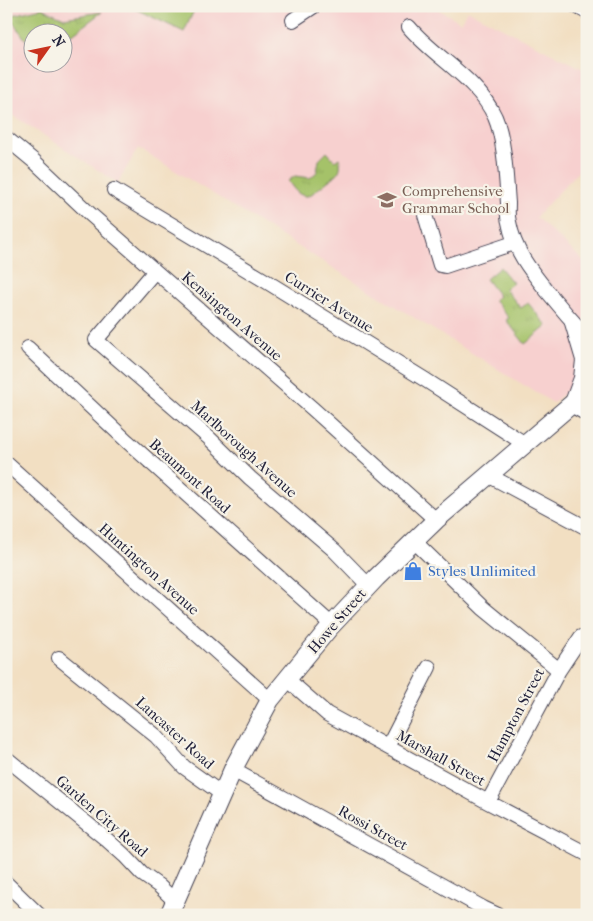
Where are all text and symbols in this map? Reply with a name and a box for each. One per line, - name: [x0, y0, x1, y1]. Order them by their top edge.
- north arrow: [22, 22, 72, 72]
- text: N: [48, 32, 69, 51]
- place label: Comprehensive Grammar School: [402, 182, 509, 217]
- school or university icon: Comprehensive Grammar School: [376, 189, 398, 211]
- street label: Kensington Avenue: [178, 268, 286, 365]
- street label: Currier Avenue: [281, 268, 377, 337]
- street label: Marlborough Avenue: [187, 397, 301, 502]
- street label: Beaumont Road: [146, 435, 235, 518]
- street label: Huntington Avenue: [95, 519, 203, 619]
- shop icon: Styles Unlimited: [402, 560, 424, 582]
- place label: Styles Unlimited: [428, 562, 537, 580]
- street label: Howe Street: [304, 584, 370, 657]
- street label: Hampton Street: [484, 664, 549, 765]
- street label: Lancaster Road: [132, 693, 219, 774]
- street label: Marshall Street: [393, 726, 489, 790]
- street label: Garden City Road: [52, 771, 152, 861]
- street label: Rossi Street: [335, 802, 411, 855]

